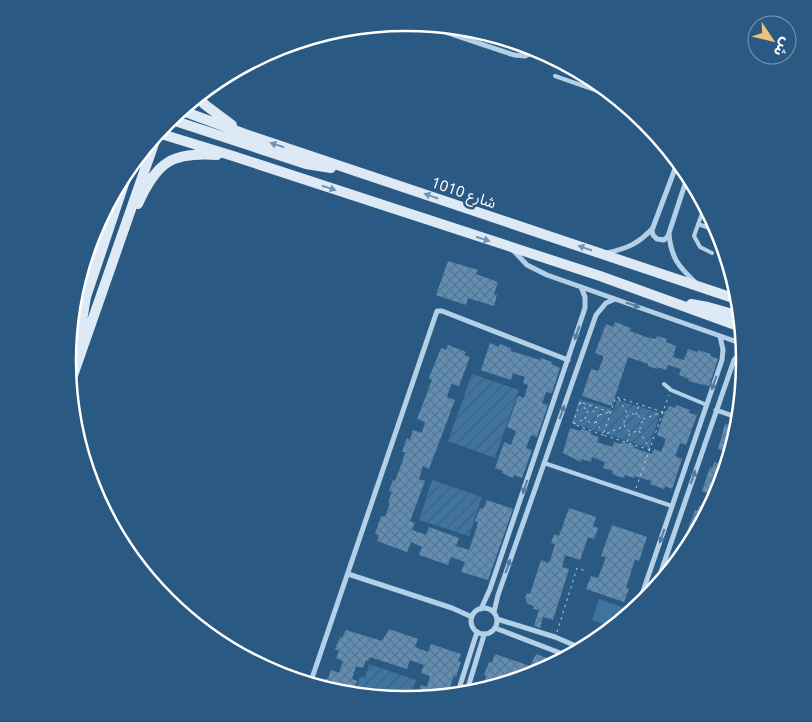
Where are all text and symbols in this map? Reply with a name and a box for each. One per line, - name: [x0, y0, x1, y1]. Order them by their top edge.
- north arrow: [747, 15, 797, 65]
- text: ش: [770, 34, 796, 61]
- one-way arrow: [269, 140, 284, 148]
- street label: شارع 1010: [428, 172, 499, 215]
- one-way arrow: [322, 184, 337, 192]
- one-way arrow: [423, 192, 438, 200]
- one-way arrow: [476, 236, 491, 243]
- one-way arrow: [577, 244, 592, 252]
- one-way arrow: [626, 301, 641, 309]
- one-way arrow: [573, 326, 581, 341]
- one-way arrow: [710, 375, 718, 390]
- one-way arrow: [558, 404, 566, 419]
- one-way arrow: [690, 469, 697, 484]
- one-way arrow: [521, 480, 529, 495]
- one-way arrow: [658, 529, 665, 544]
- one-way arrow: [505, 558, 512, 573]

